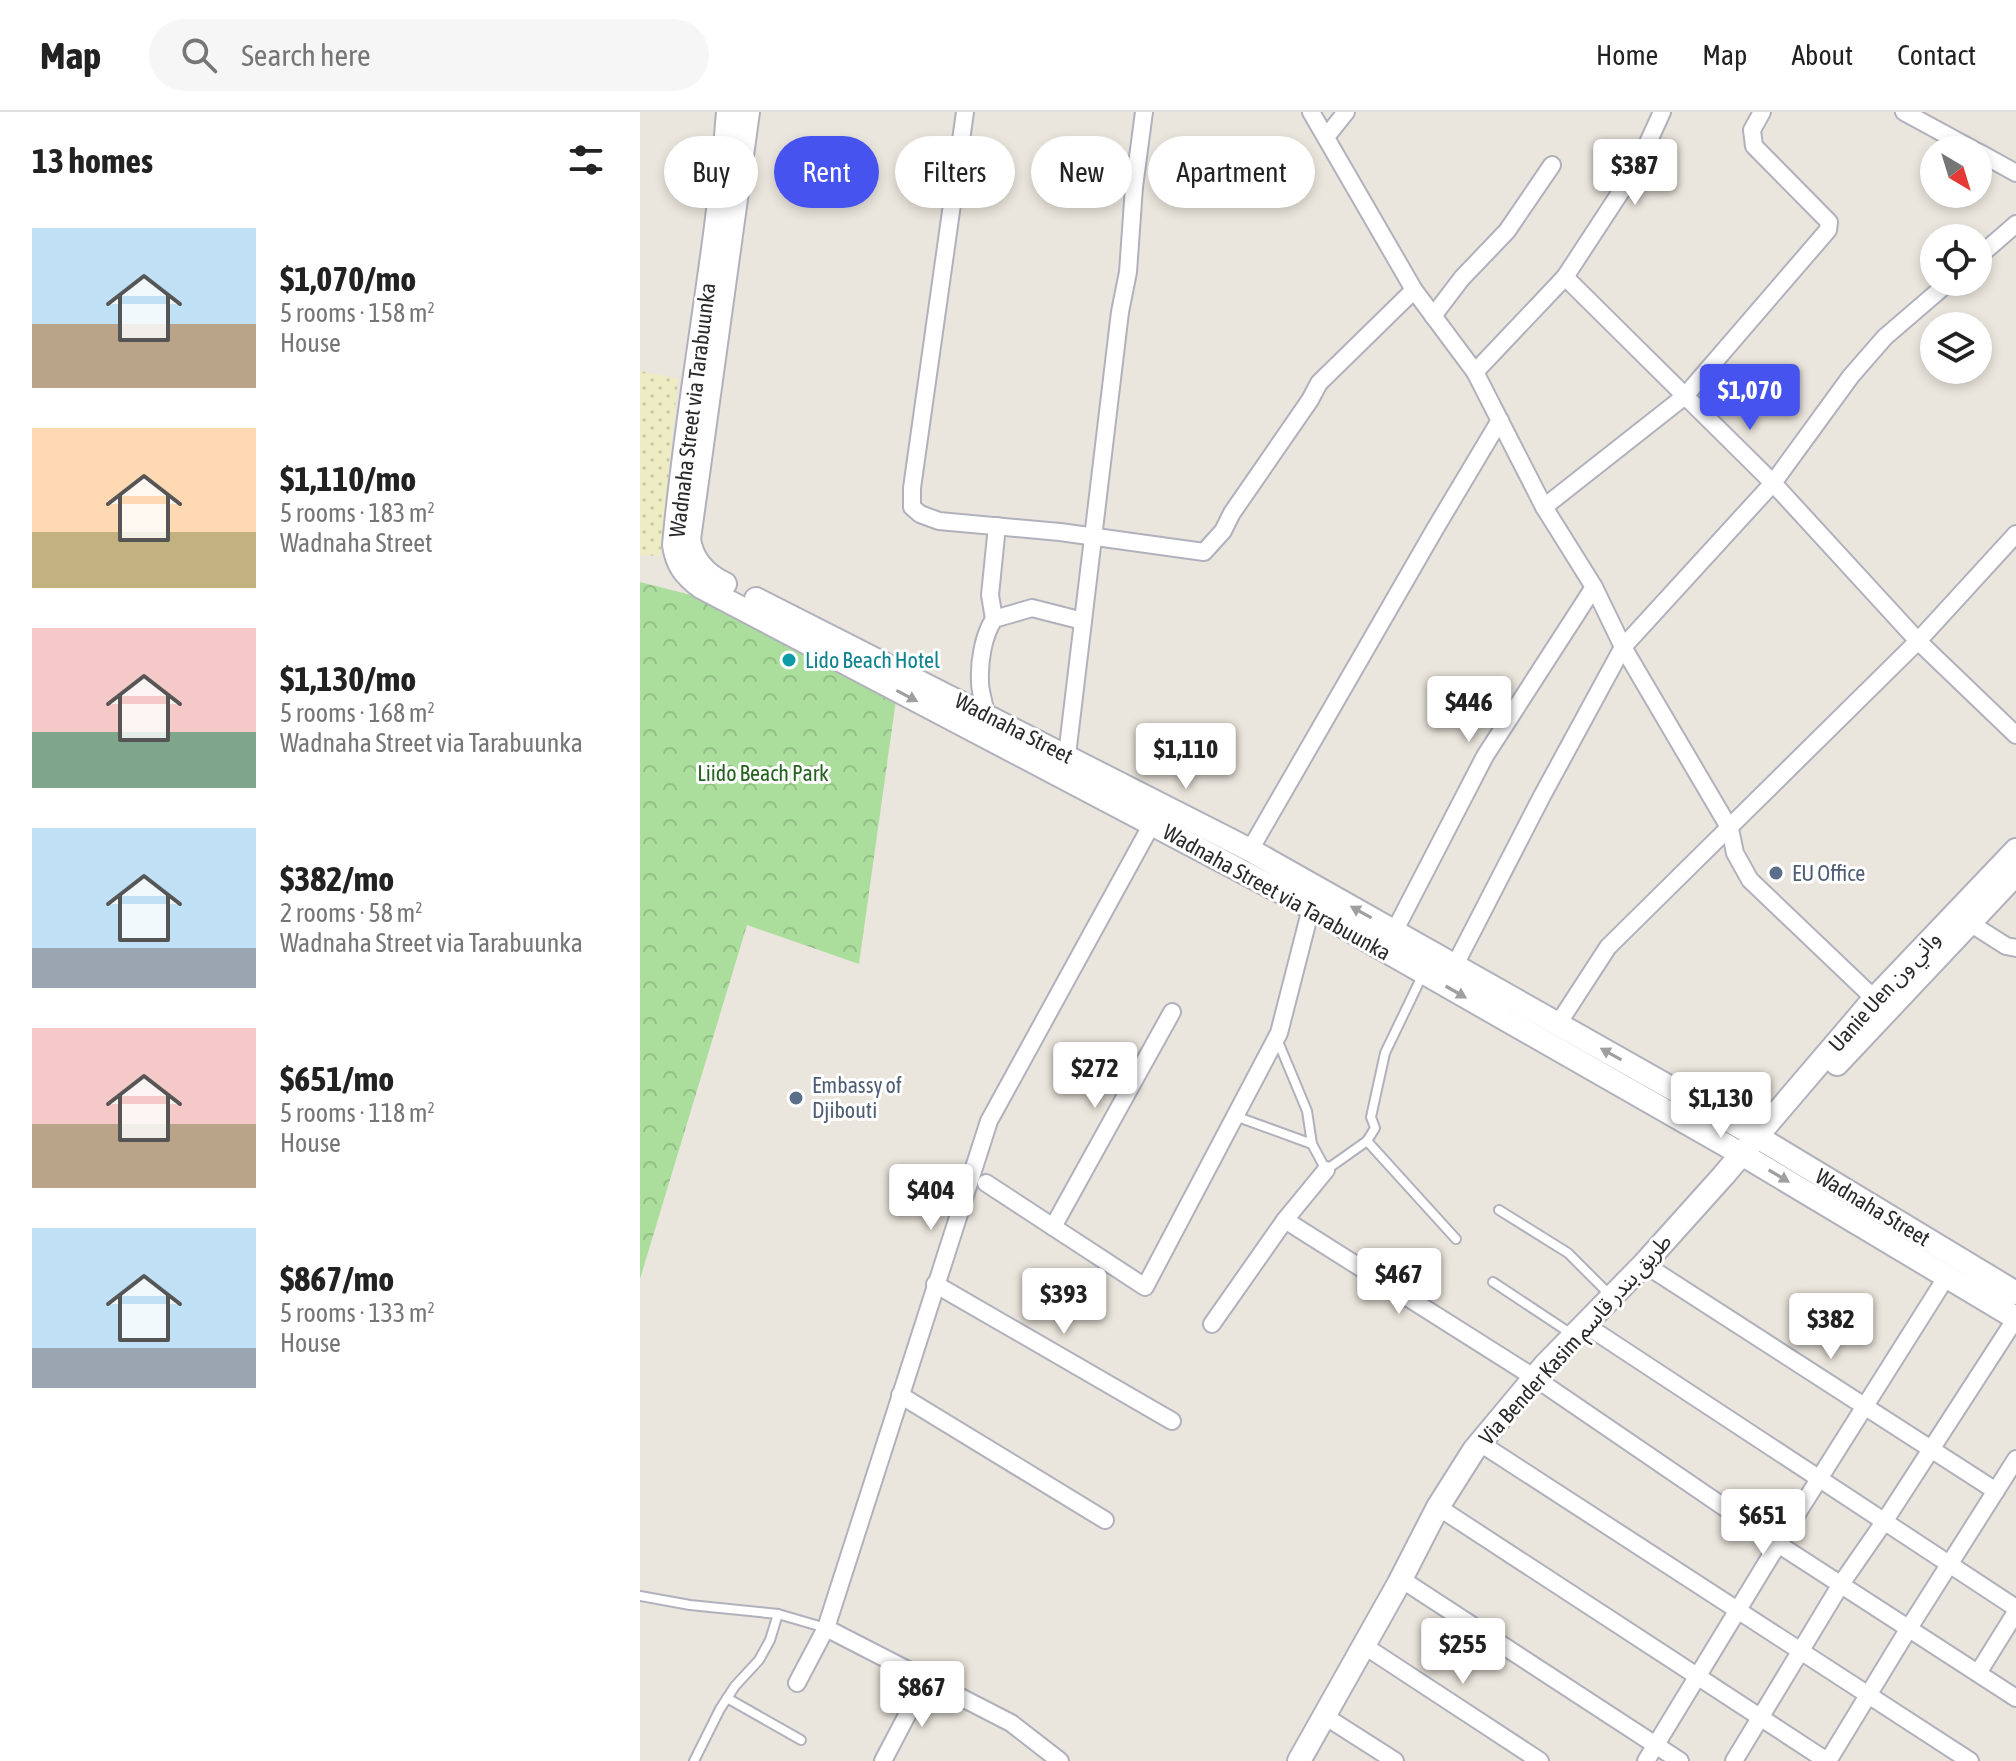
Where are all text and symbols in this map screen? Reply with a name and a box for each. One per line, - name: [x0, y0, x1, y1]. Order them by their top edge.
- search box: [149, 19, 709, 91]
- icon: search: [177, 33, 221, 77]
- text: Map: [40, 34, 101, 77]
- text: Search here: [241, 38, 371, 72]
- text: Home: [1596, 39, 1658, 71]
- text: Map: [1702, 39, 1747, 71]
- text: About: [1791, 39, 1853, 71]
- text: Contact: [1897, 39, 1976, 71]
- chip: Buy: [664, 136, 758, 208]
- chip: Rent: [774, 136, 879, 208]
- chip: Filters: [895, 136, 1015, 208]
- chip: New: [1031, 136, 1132, 208]
- chip: Apartment: [1148, 136, 1315, 208]
- north arrow: [1920, 136, 1992, 208]
- map controls: [1920, 136, 1992, 384]
- icon: filters: [564, 138, 608, 182]
- pin: $387: [1588, 139, 1682, 207]
- text: 13 homes: [32, 141, 153, 180]
- text: $387: [1611, 150, 1659, 180]
- button: locate: [1920, 224, 1992, 296]
- text: $1,070/mo: [280, 259, 416, 298]
- icon: home: [96, 260, 192, 356]
- street label: Wadnaha Street via Tarabuunka: [663, 281, 721, 539]
- text: 5 rooms · 158 m²: [280, 298, 435, 328]
- button: layers: [1920, 312, 1992, 384]
- text: House: [280, 328, 341, 358]
- pin: $1,070: [1685, 364, 1815, 432]
- text: $1,070: [1718, 375, 1782, 405]
- text: $1,110/mo: [280, 459, 416, 498]
- icon: home: [96, 460, 192, 556]
- text: 5 rooms · 183 m²: [280, 498, 435, 528]
- text: Wadnaha Street: [280, 528, 433, 558]
- place label: Lido Beach Hotel: [805, 647, 940, 673]
- marker: Lido Beach Hotel: [780, 651, 798, 669]
- text: $1,130/mo: [280, 659, 416, 698]
- icon: home: [96, 660, 192, 756]
- pin: $446: [1422, 676, 1516, 744]
- street label: Wadnaha Street: [951, 687, 1077, 769]
- text: $446: [1445, 687, 1493, 717]
- one-way arrow: [896, 689, 918, 703]
- text: 5 rooms · 168 m²: [280, 698, 435, 728]
- pin: $1,110: [1121, 723, 1251, 791]
- text: Wadnaha Street via Tarabuunka: [280, 728, 583, 758]
- text: $1,110: [1154, 734, 1218, 764]
- park label: Liido Beach Park: [697, 760, 829, 786]
- street label: Wadnaha Street via Tarabuunka: [1159, 818, 1395, 966]
- text: $382/mo: [280, 859, 394, 898]
- icon: home: [96, 860, 192, 956]
- place label: EU Office: [1792, 860, 1865, 886]
- marker: EU Office: [1767, 864, 1785, 882]
- text: 2 rooms · 58 m²: [280, 898, 422, 928]
- one-way arrow: [1350, 905, 1372, 919]
- street label: Uanie Uen واني ون: [1823, 925, 1948, 1060]
- text: Wadnaha Street via Tarabuunka: [280, 928, 583, 958]
- one-way arrow: [1445, 985, 1467, 999]
- pin: $272: [1048, 1042, 1142, 1110]
- one-way arrow: [1600, 1047, 1622, 1061]
- text: $272: [1071, 1053, 1119, 1083]
- text: $651/mo: [280, 1059, 394, 1098]
- icon: home: [96, 1060, 192, 1156]
- place label: Embassy of Djibouti: [812, 1072, 902, 1123]
- pin: $1,130: [1656, 1072, 1786, 1140]
- text: $1,130: [1689, 1083, 1753, 1113]
- marker: Embassy of Djibouti: [787, 1089, 805, 1107]
- text: 5 rooms · 118 m²: [280, 1098, 435, 1128]
- text: House: [280, 1128, 341, 1158]
- street label: Wadnaha Street: [1811, 1163, 1935, 1251]
- pin: $404: [884, 1164, 978, 1232]
- one-way arrow: [1768, 1169, 1790, 1183]
- text: $404: [907, 1175, 955, 1205]
- street label: Via Bender Kasim طريق بندر قاسم: [1473, 1228, 1680, 1452]
- pin: $467: [1352, 1248, 1446, 1316]
- text: $867/mo: [280, 1259, 394, 1298]
- text: $467: [1375, 1259, 1423, 1289]
- icon: home: [96, 1260, 192, 1356]
- pin: $393: [1017, 1268, 1111, 1336]
- text: $393: [1040, 1279, 1088, 1309]
- pin: $382: [1784, 1293, 1878, 1361]
- text: 5 rooms · 133 m²: [280, 1298, 435, 1328]
- text: $382: [1807, 1304, 1855, 1334]
- text: House: [280, 1328, 341, 1358]
- pin: $651: [1716, 1489, 1810, 1557]
- text: $651: [1739, 1500, 1787, 1530]
- pin: $255: [1416, 1618, 1510, 1686]
- text: $255: [1439, 1629, 1487, 1659]
- pin: $867: [875, 1661, 969, 1729]
- text: $867: [898, 1672, 946, 1702]

